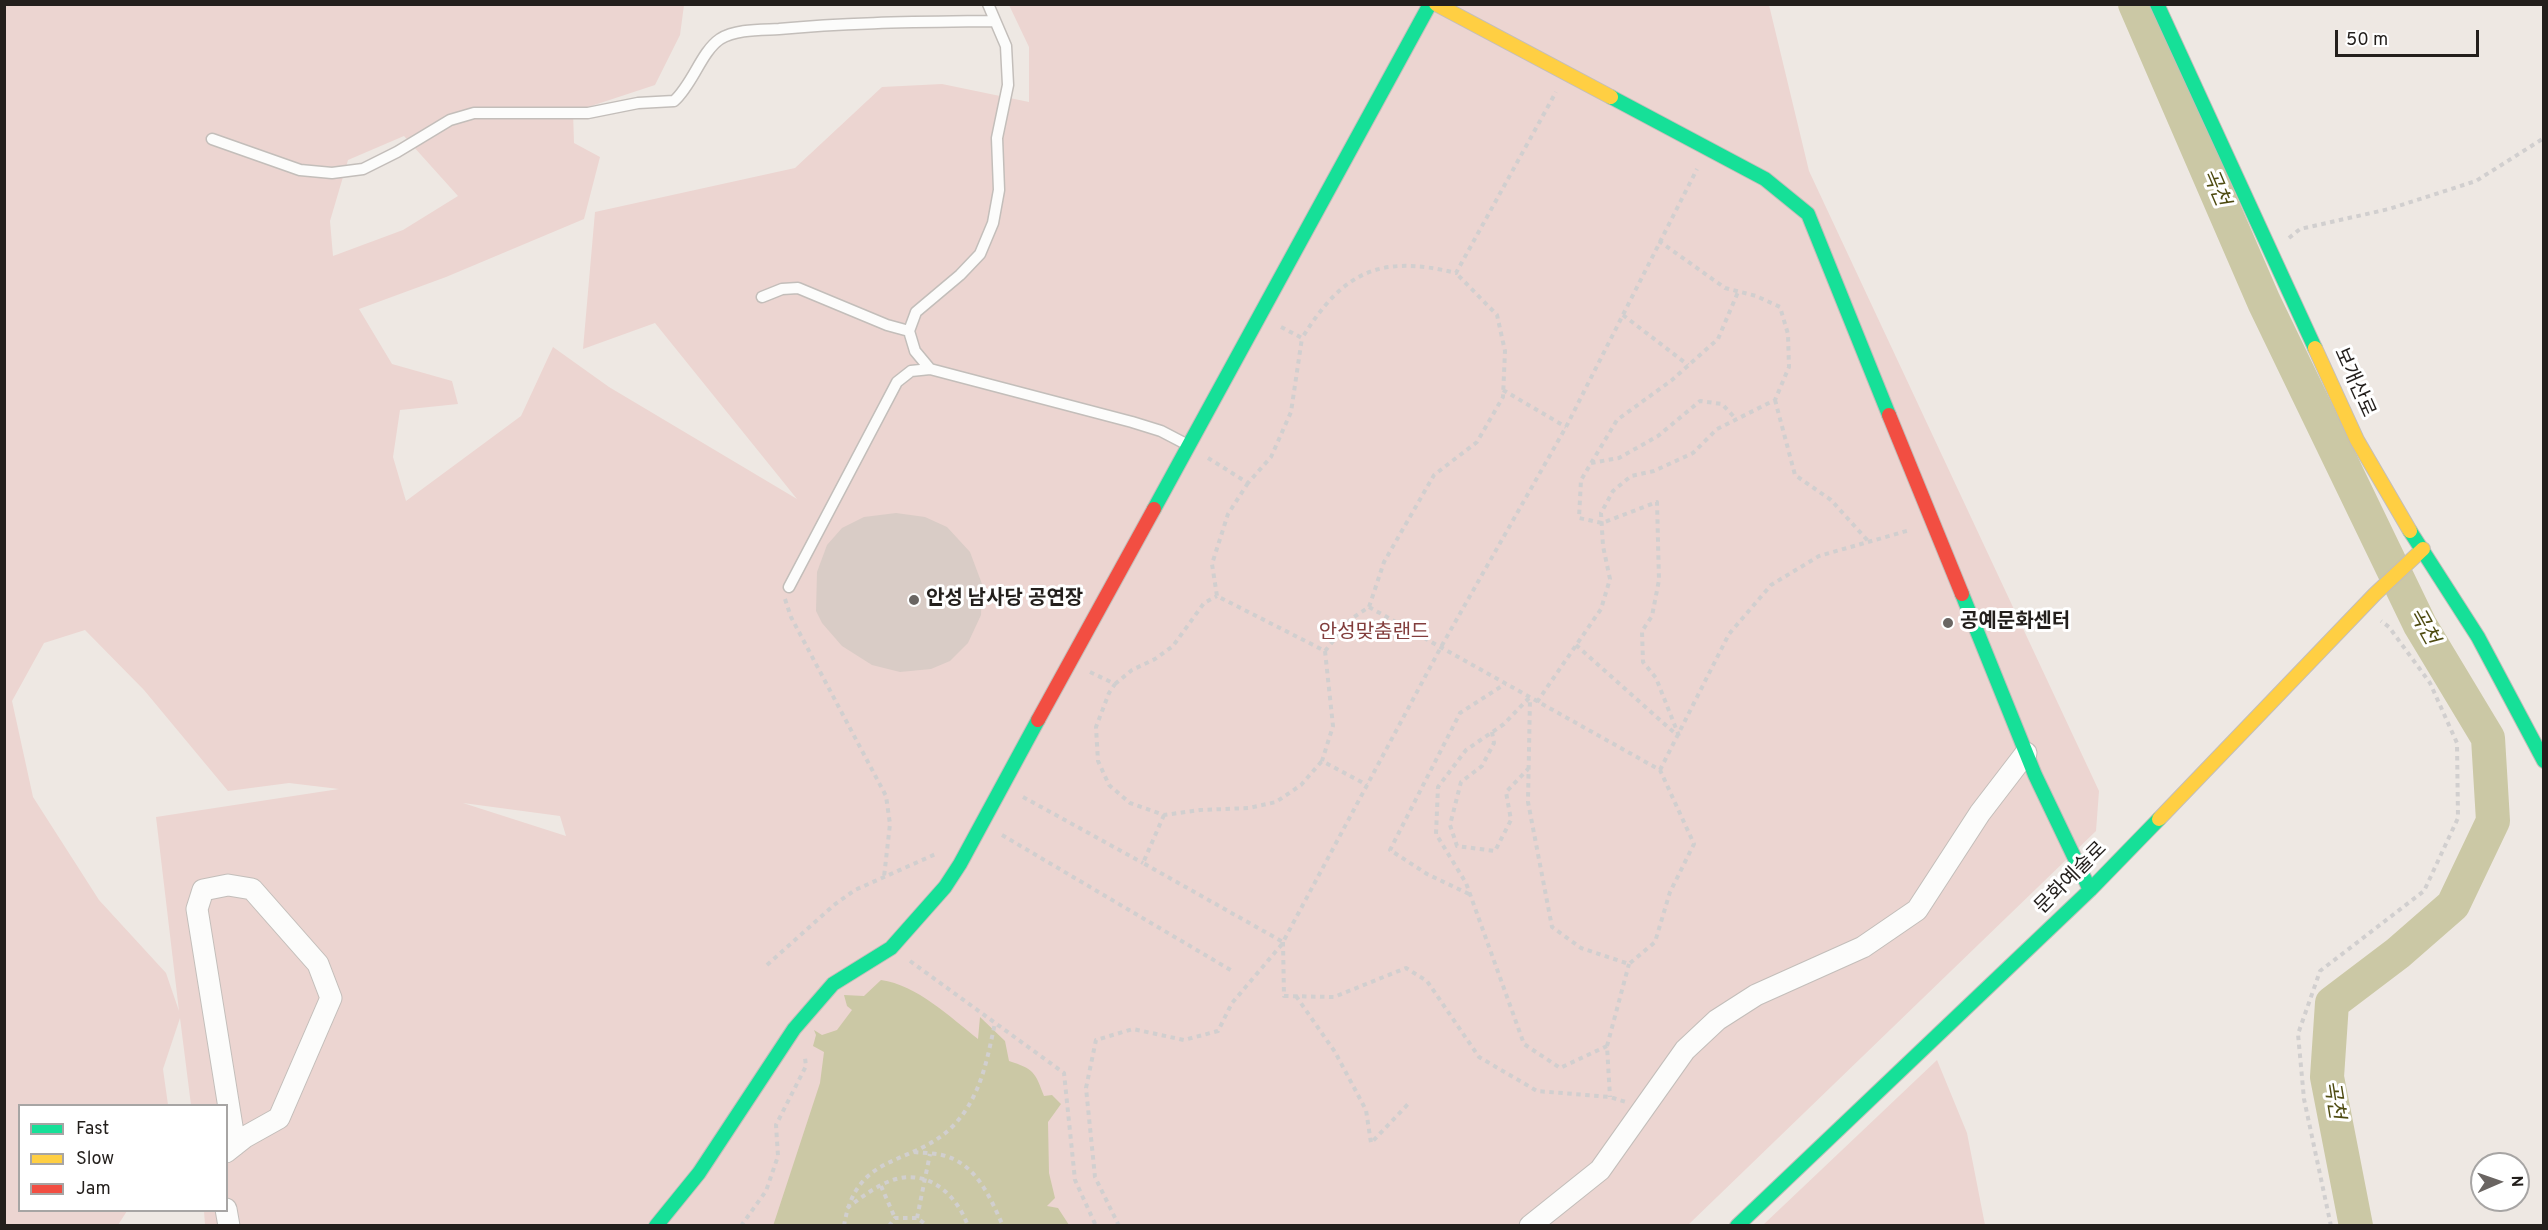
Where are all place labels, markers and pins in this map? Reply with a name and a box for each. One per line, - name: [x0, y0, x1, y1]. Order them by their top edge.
- place label: 안성 남사당 공연장: [926, 588, 1083, 612]
- marker: 안성 남사당 공연장: [907, 593, 921, 607]
- place label: 공예문화센터: [1960, 611, 2070, 635]
- marker: 공예문화센터: [1941, 616, 1955, 630]

